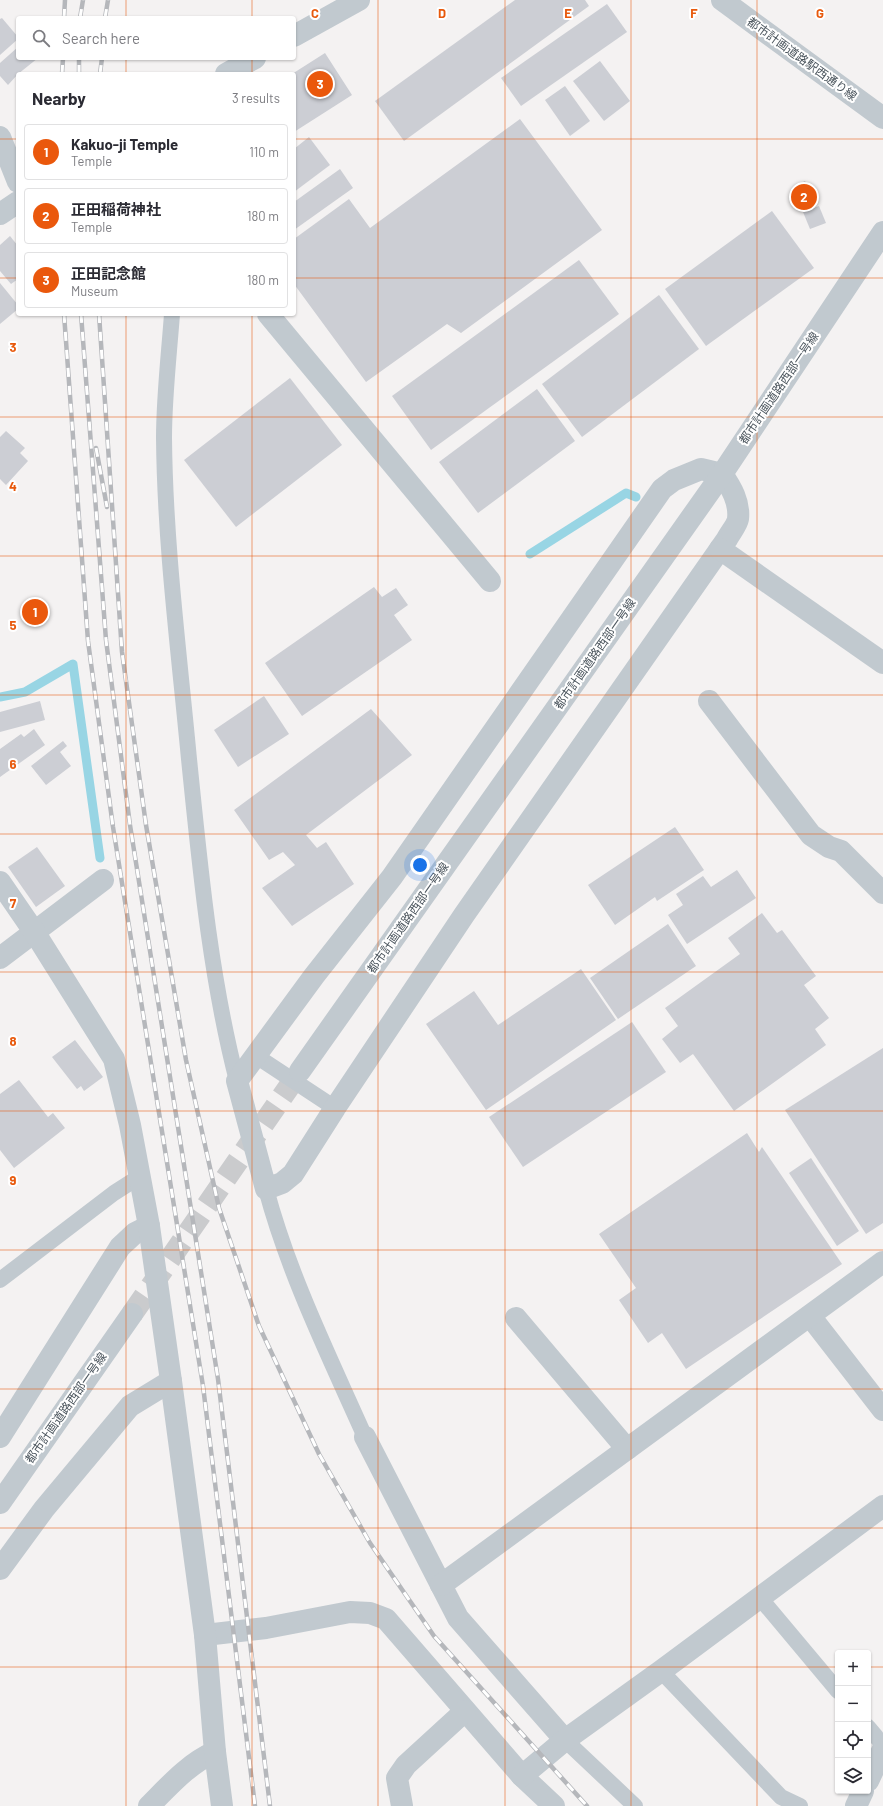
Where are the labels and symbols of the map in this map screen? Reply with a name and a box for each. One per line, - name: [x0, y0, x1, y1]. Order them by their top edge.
- text: C: [311, 5, 319, 21]
- text: D: [438, 5, 446, 21]
- text: E: [564, 5, 572, 21]
- text: F: [690, 5, 698, 21]
- text: G: [816, 5, 824, 21]
- street label: 都市計画道路駅西通り線: [745, 14, 860, 103]
- pin: 3: [307, 69, 333, 99]
- pin: 2: [791, 182, 817, 212]
- street label: 都市計画道路西部一号線: [735, 329, 821, 446]
- text: 3: [9, 339, 17, 355]
- text: 4: [9, 478, 17, 494]
- street label: 都市計画道路西部一号線: [551, 595, 638, 712]
- pin: 1: [22, 597, 48, 627]
- text: 5: [9, 617, 17, 633]
- text: 6: [10, 756, 17, 772]
- your location: [410, 855, 430, 875]
- street label: 都市計画道路西部一号線: [364, 859, 451, 976]
- text: 7: [10, 895, 17, 911]
- text: 8: [9, 1033, 17, 1049]
- text: 9: [10, 1172, 17, 1188]
- street label: 都市計画道路西部一号線: [22, 1349, 109, 1466]

